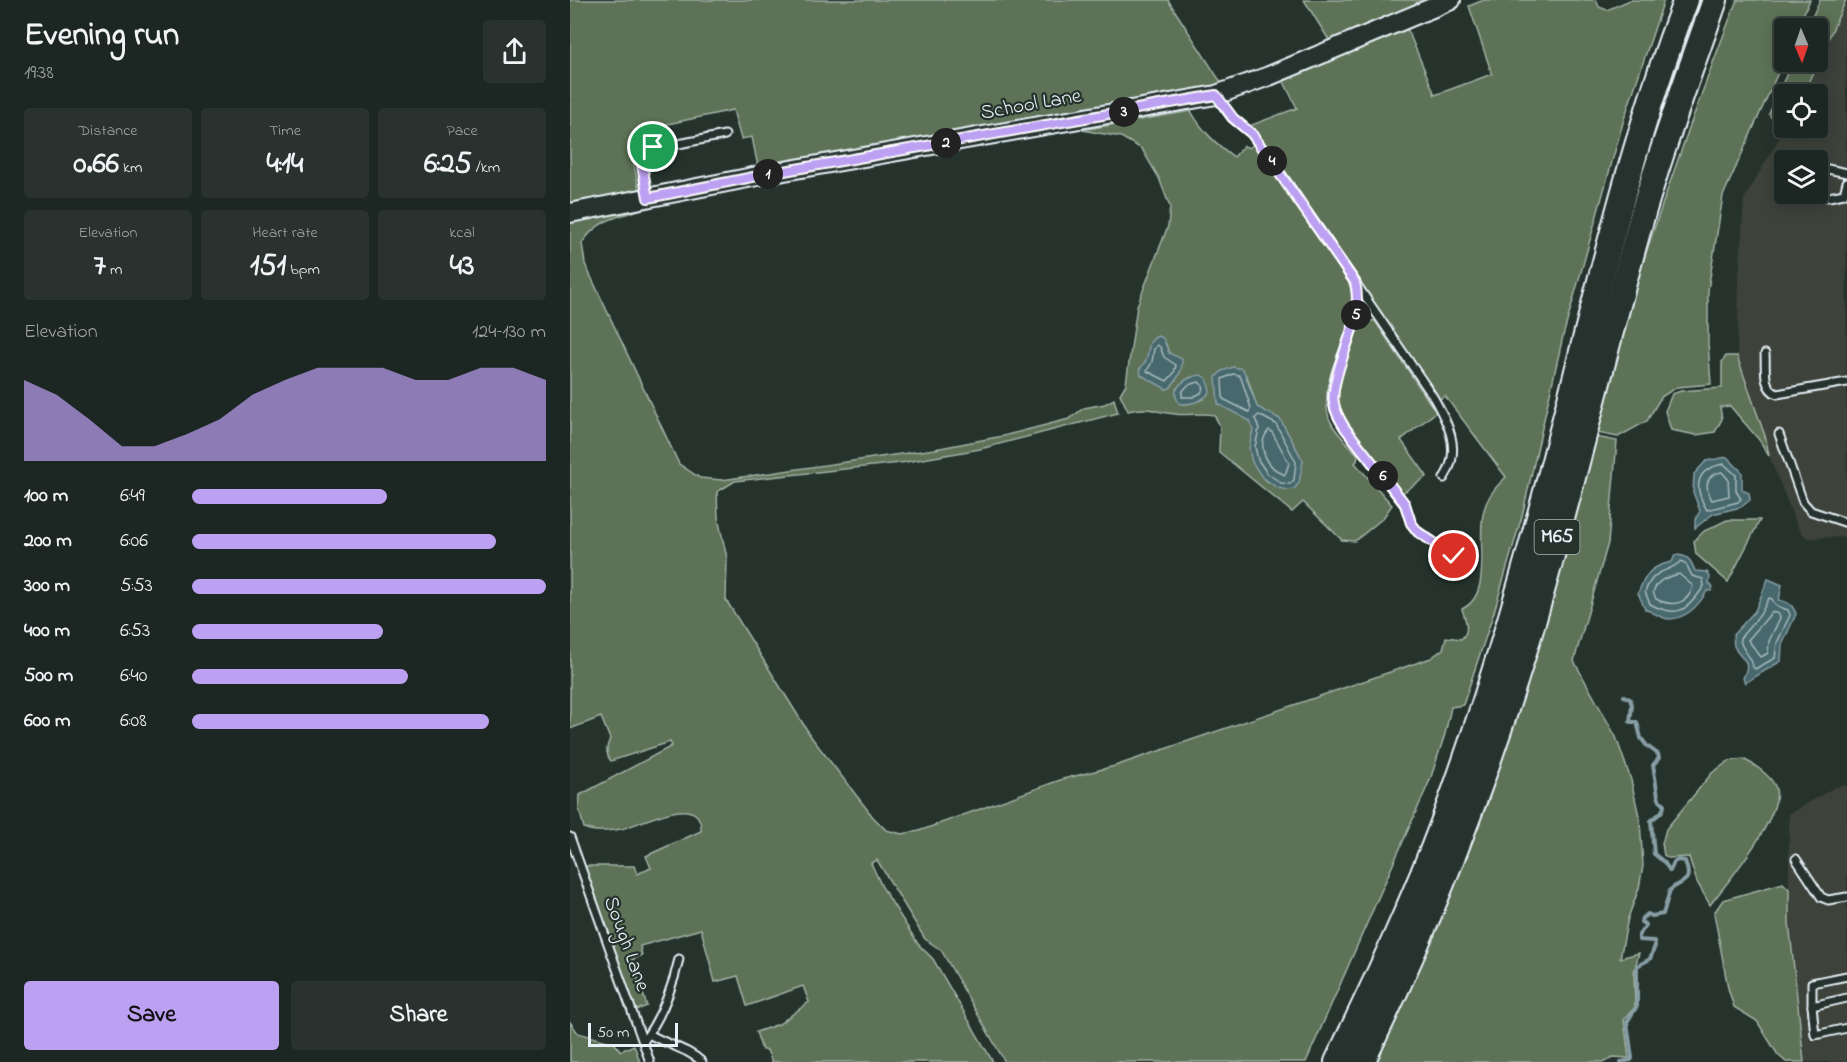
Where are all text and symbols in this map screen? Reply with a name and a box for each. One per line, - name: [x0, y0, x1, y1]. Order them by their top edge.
- text: Evening run: [24, 12, 179, 60]
- north arrow: [1774, 18, 1828, 72]
- map controls: [1774, 18, 1828, 204]
- button: share: [483, 20, 546, 83]
- text: 19:38: [24, 59, 54, 88]
- street label: School Lane: [978, 81, 1084, 129]
- button: locate: [1774, 84, 1828, 138]
- pin: 3: [1109, 97, 1139, 127]
- text: 3: [1121, 100, 1127, 124]
- text: Distance: [79, 119, 137, 143]
- text: Time: [269, 119, 301, 143]
- text: Pace: [446, 119, 478, 143]
- pin: [627, 121, 678, 172]
- pin: 2: [931, 128, 961, 158]
- icon: arrive: [636, 130, 669, 163]
- text: 2: [942, 131, 950, 155]
- text: 0.66: [74, 143, 119, 187]
- text: 4:14: [267, 143, 303, 187]
- text: 6:25: [424, 143, 472, 187]
- pin: 4: [1257, 146, 1287, 176]
- text: 4: [1269, 149, 1275, 173]
- button: layers: [1774, 150, 1828, 204]
- text: km: [119, 156, 142, 180]
- text: /km: [472, 156, 500, 180]
- pin: 1: [753, 159, 783, 189]
- text: 1: [765, 162, 771, 186]
- text: Elevation: [79, 221, 137, 245]
- text: Heart rate: [252, 221, 318, 245]
- text: kcal: [449, 221, 475, 245]
- text: 7: [94, 245, 106, 289]
- text: 151: [250, 245, 286, 289]
- text: 43: [450, 245, 474, 289]
- text: m: [106, 258, 122, 282]
- text: bpm: [286, 258, 320, 282]
- pin: 5: [1341, 300, 1371, 330]
- text: 5: [1351, 303, 1361, 327]
- text: Elevation: [24, 318, 98, 347]
- text: 124–130 m: [472, 318, 546, 347]
- pin: 6: [1368, 461, 1398, 491]
- text: 6: [1379, 464, 1387, 488]
- text: 100 m: [24, 482, 68, 511]
- text: 6:49: [120, 482, 145, 511]
- road number: M65: [1534, 520, 1580, 554]
- text: 200 m: [24, 527, 72, 556]
- text: 6:06: [120, 527, 148, 556]
- pin: [1428, 530, 1479, 581]
- icon: check: [1437, 539, 1470, 572]
- text: 300 m: [24, 572, 70, 601]
- text: 5:53: [120, 572, 153, 601]
- text: 400 m: [24, 617, 70, 646]
- text: 6:53: [120, 617, 150, 646]
- text: 500 m: [24, 662, 73, 691]
- text: 6:40: [120, 662, 147, 691]
- text: 600 m: [24, 707, 71, 736]
- text: 6:08: [120, 707, 147, 736]
- street label: Sough Lane: [593, 892, 657, 997]
- button: Save: [24, 981, 279, 1050]
- button: Share: [291, 981, 546, 1050]
- scale bar: [588, 1020, 678, 1048]
- text: 50 m: [597, 1021, 629, 1045]

